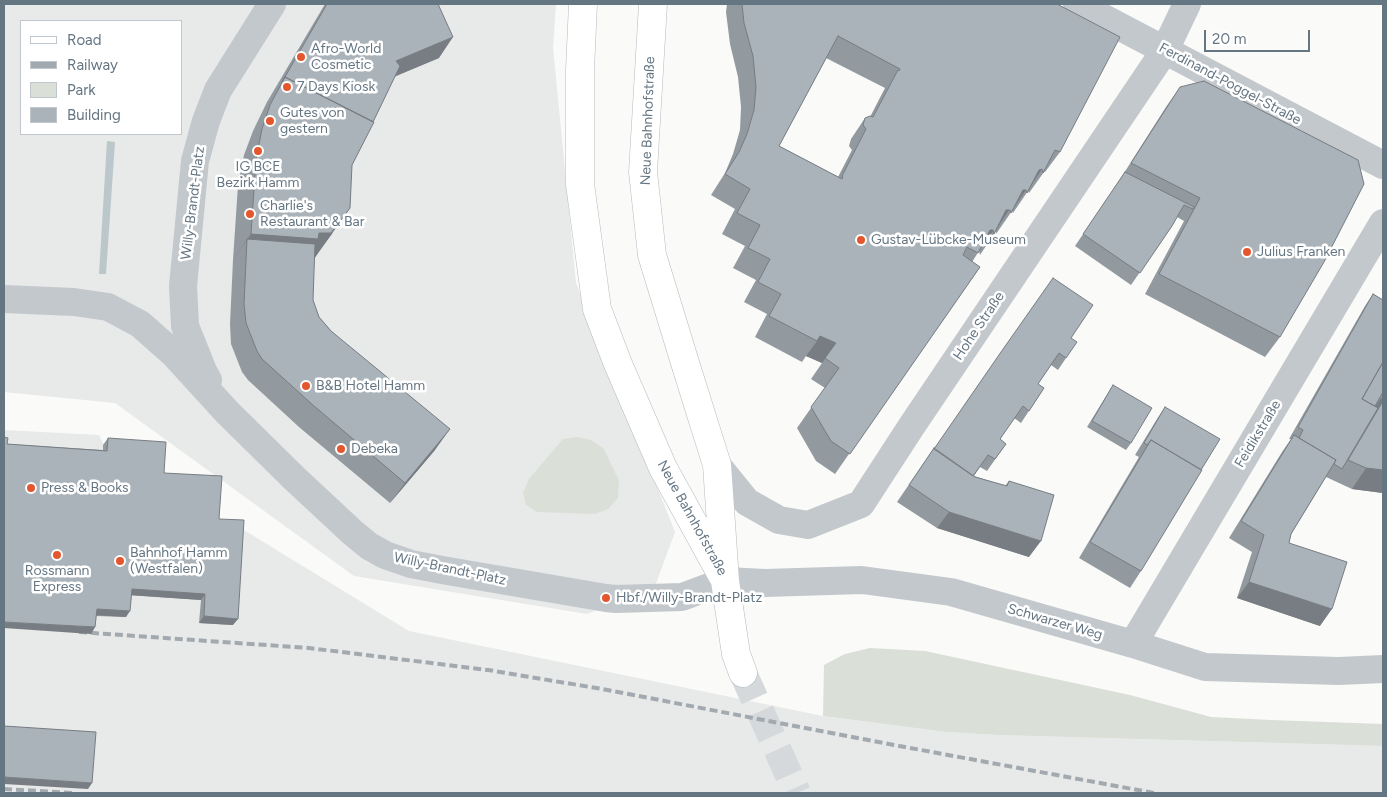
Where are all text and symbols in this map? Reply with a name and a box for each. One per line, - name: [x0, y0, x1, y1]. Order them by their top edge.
- legend: [20, 20, 182, 135]
- scale bar: [1207, 20, 1313, 52]
- text: 20 m: [1212, 30, 1246, 48]
- text: Road: [67, 31, 102, 49]
- street label: Ferdinand-Poggel-Straße: [1156, 39, 1304, 129]
- place label: Afro-World Cosmetic: [311, 41, 381, 74]
- marker: Afro-World Cosmetic: [295, 51, 307, 63]
- text: Railway: [67, 56, 118, 74]
- street label: Neue Bahnhofstraße: [637, 56, 659, 186]
- place label: 7 Days Kiosk: [297, 79, 375, 95]
- text: Park: [67, 81, 96, 99]
- marker: 7 Days Kiosk: [281, 81, 293, 93]
- place label: Gutes von gestern: [280, 105, 344, 138]
- text: Building: [67, 106, 121, 124]
- marker: Gutes von gestern: [264, 115, 276, 127]
- street label: Willy-Brandt-Platz: [178, 145, 208, 261]
- marker: IG BCE Bezirk Hamm: [252, 145, 264, 157]
- place label: IG BCE Bezirk Hamm: [217, 159, 299, 192]
- place label: Charlie's Restaurant & Bar: [260, 198, 364, 230]
- marker: Charlie's Restaurant & Bar: [244, 208, 256, 220]
- place label: Gustav-Lübcke-Museum: [871, 232, 1026, 248]
- marker: Gustav-Lübcke-Museum: [855, 234, 867, 246]
- place label: Julius Franken: [1257, 244, 1345, 260]
- marker: Julius Franken: [1241, 246, 1253, 258]
- street label: Hohe Straße: [950, 289, 1008, 363]
- place label: B&B Hotel Hamm: [316, 378, 425, 394]
- marker: B&B Hotel Hamm: [300, 380, 312, 392]
- street label: Feidikstraße: [1231, 397, 1285, 471]
- place label: Debeka: [351, 441, 398, 457]
- marker: Debeka: [335, 443, 347, 455]
- street label: Neue Bahnhofstraße: [653, 457, 731, 579]
- place label: Press & Books: [41, 480, 129, 496]
- marker: Press & Books: [25, 482, 37, 494]
- place label: Bahnhof Hamm (Westfalen): [130, 545, 227, 578]
- marker: Rossmann Express: [51, 549, 63, 561]
- street label: Willy-Brandt-Platz: [392, 549, 508, 589]
- marker: Bahnhof Hamm (Westfalen): [114, 555, 126, 567]
- place label: Rossmann Express: [25, 563, 89, 596]
- place label: Hbf./Willy-Brandt-Platz: [616, 590, 762, 606]
- marker: Hbf./Willy-Brandt-Platz: [600, 592, 612, 604]
- street label: Schwarzer Weg: [1006, 600, 1104, 644]

